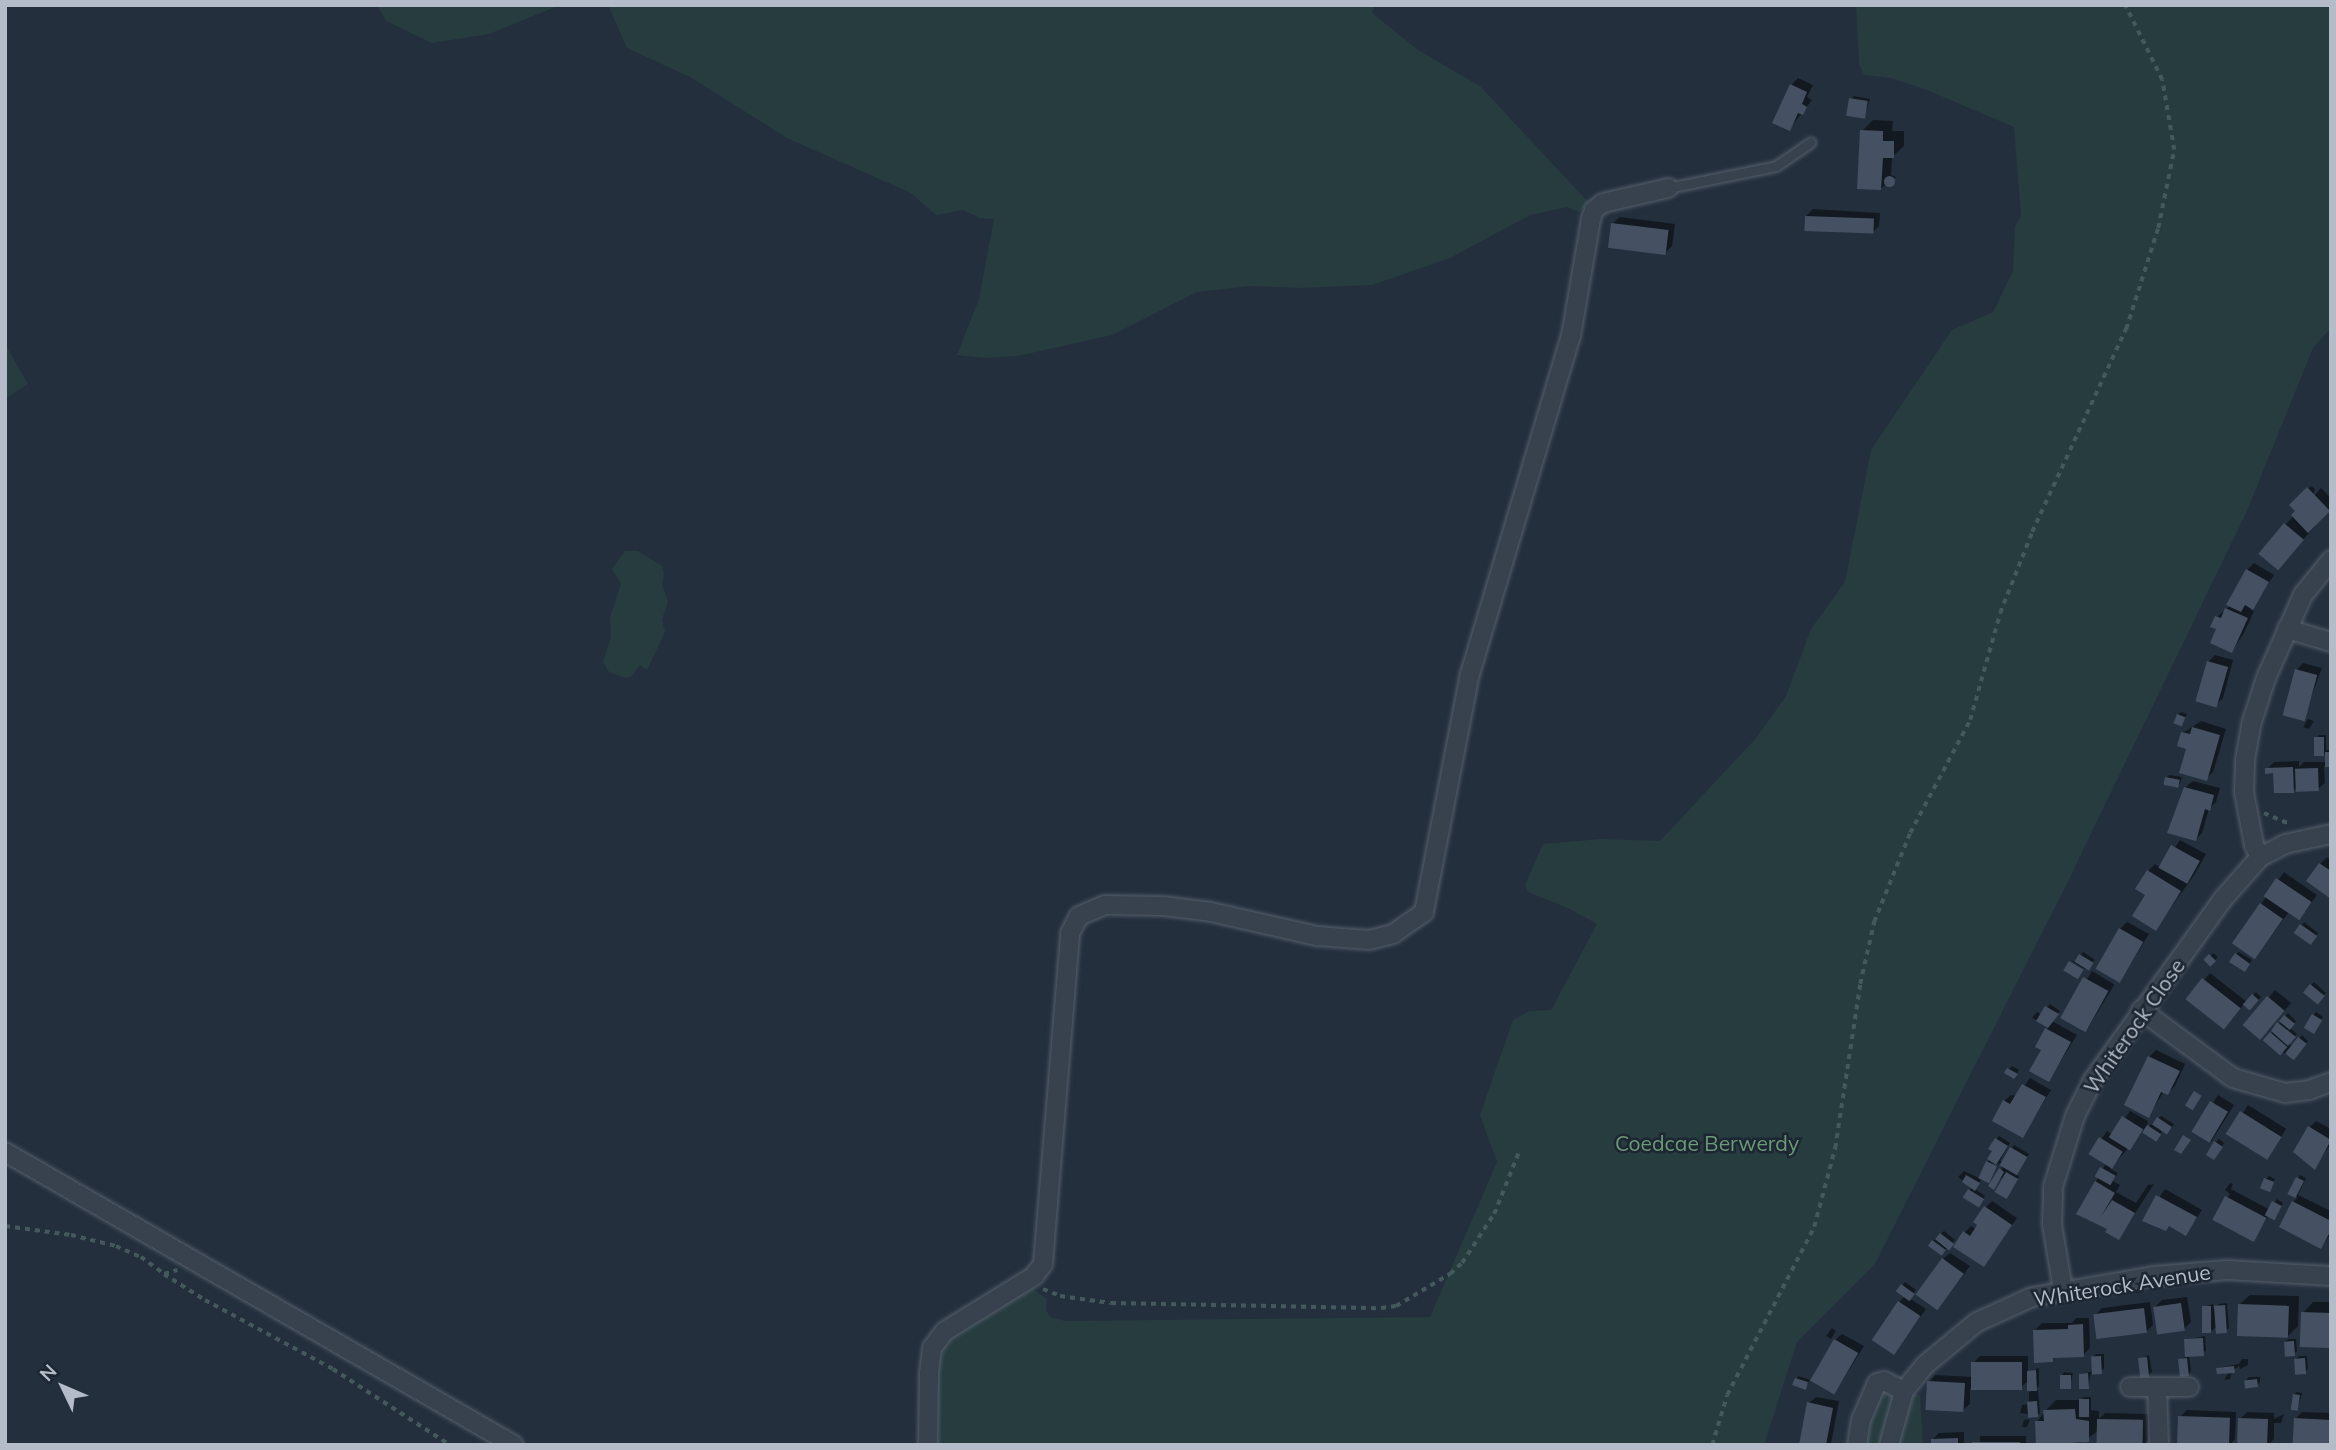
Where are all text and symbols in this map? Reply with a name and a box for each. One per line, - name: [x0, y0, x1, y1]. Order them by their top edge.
- street label: Whiterock Close: [2078, 954, 2190, 1098]
- park label: Coedcae Berwerdy: [1615, 1130, 1799, 1156]
- street label: Whiterock Avenue: [2032, 1259, 2212, 1311]
- north arrow: [28, 1352, 98, 1422]
- text: N: [34, 1359, 62, 1386]

